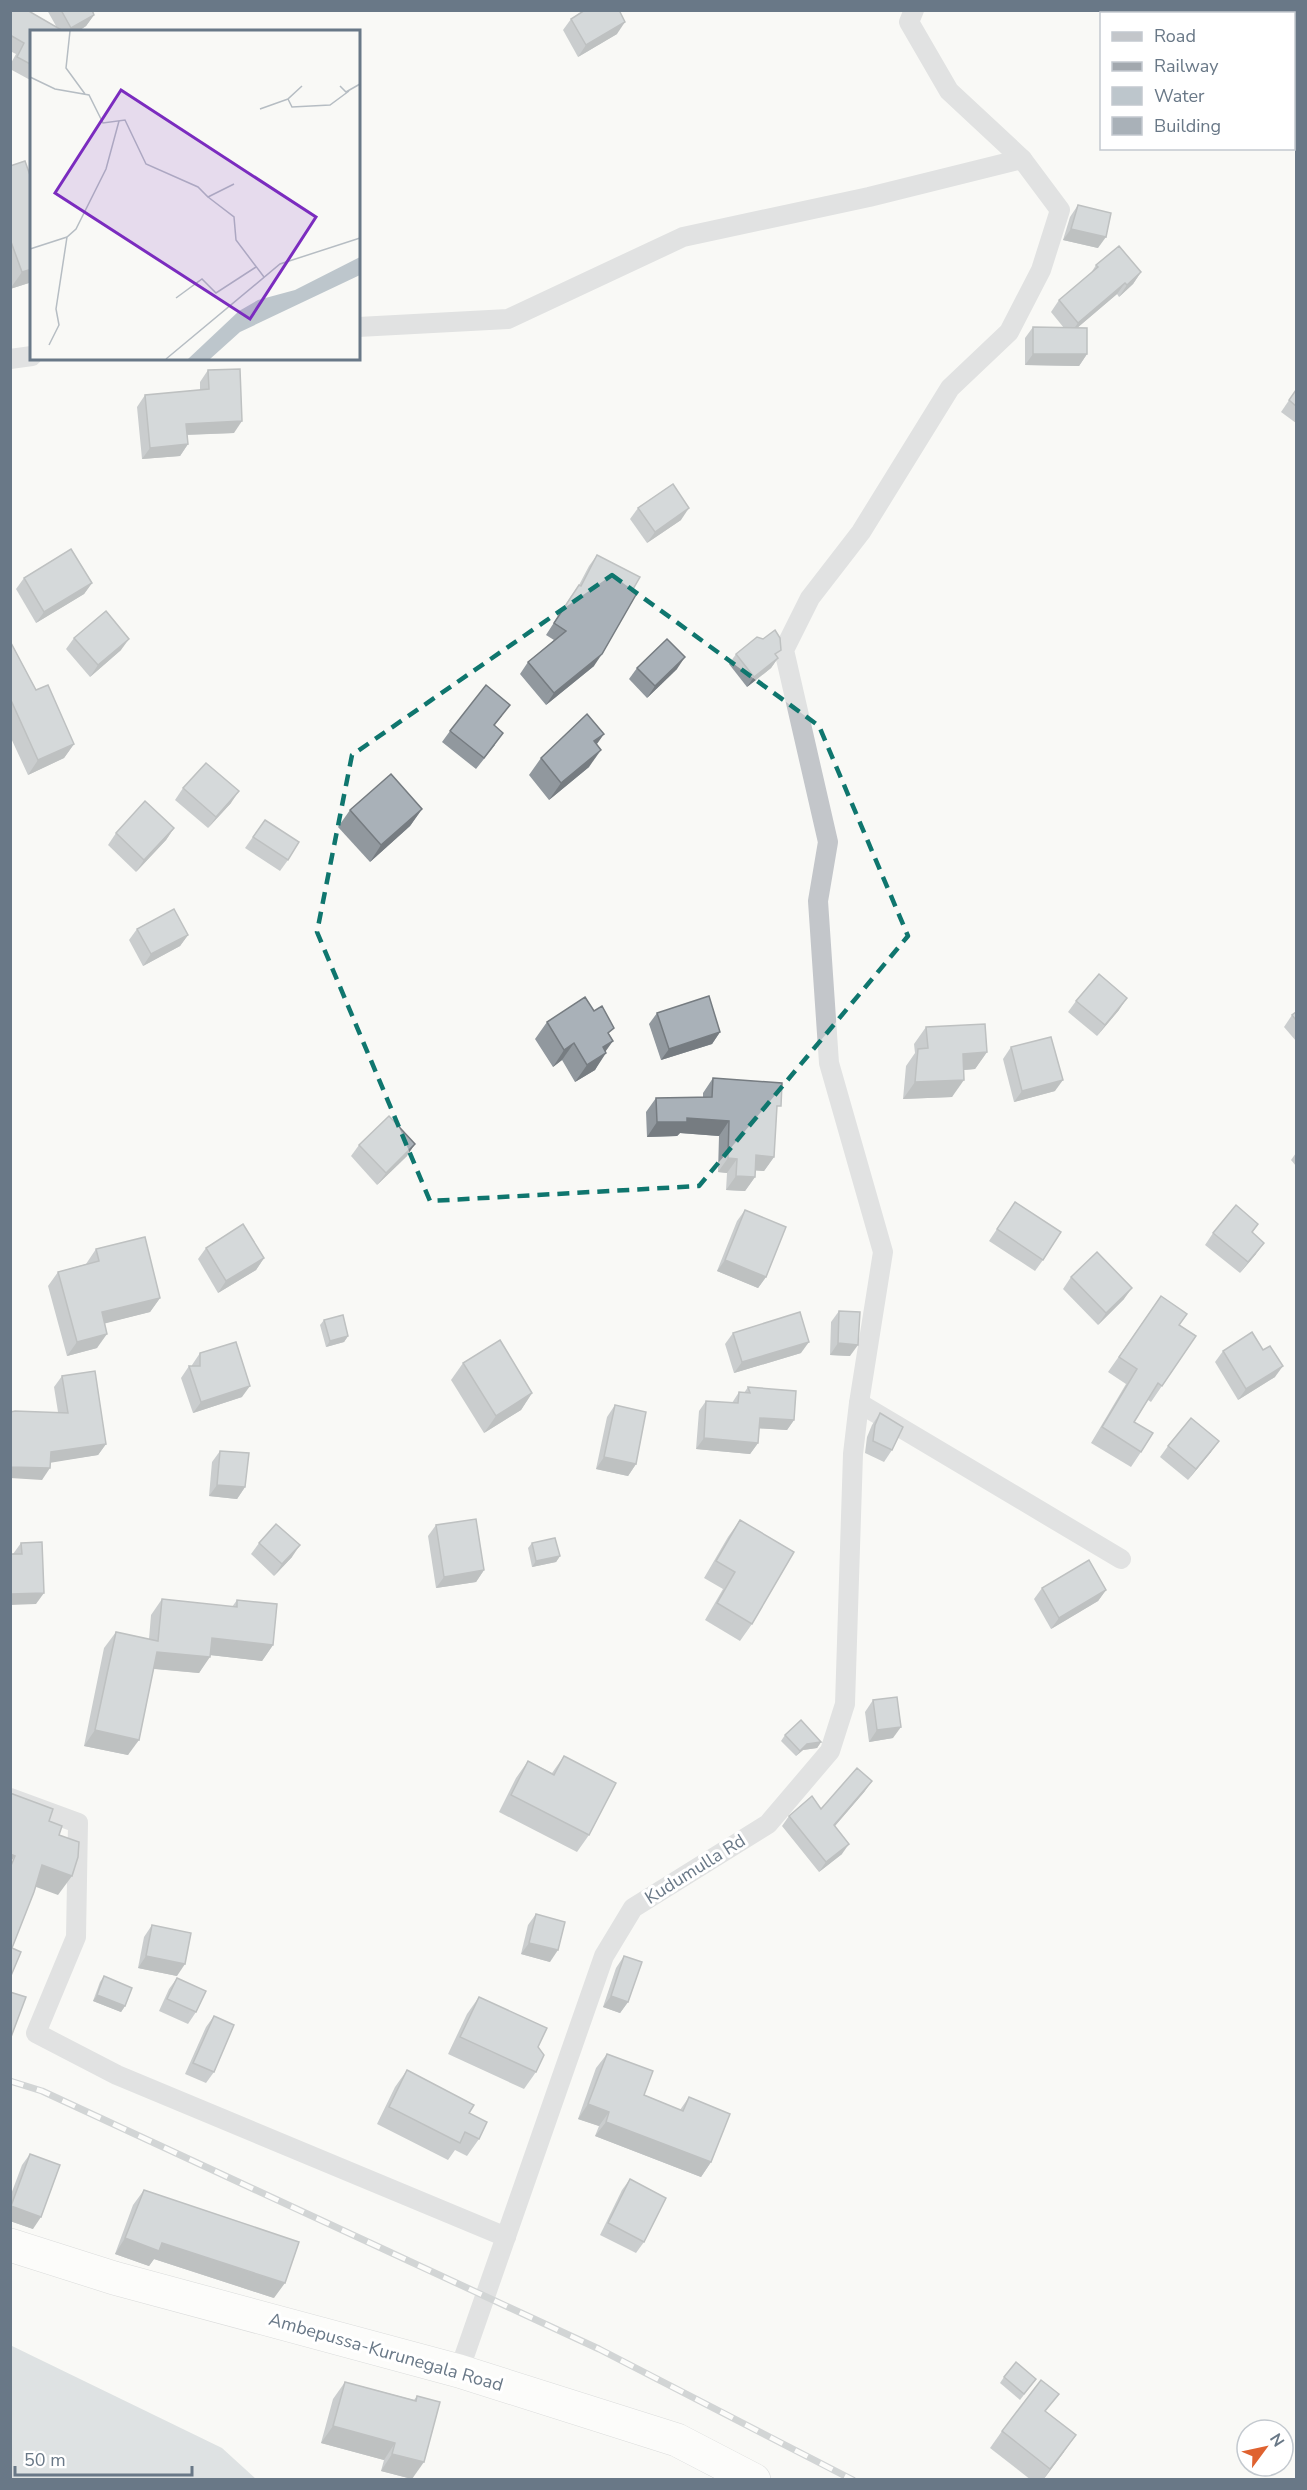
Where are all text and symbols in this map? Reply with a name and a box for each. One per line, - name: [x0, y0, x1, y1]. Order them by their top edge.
- legend: [1100, 12, 1295, 150]
- text: Road: [1154, 24, 1196, 48]
- inset map: [30, 30, 360, 360]
- text: Railway: [1154, 54, 1219, 78]
- text: Water: [1154, 84, 1205, 108]
- text: Building: [1154, 114, 1221, 138]
- street label: Kudumulla Rd: [640, 1829, 750, 1909]
- street label: Ambepussa-Kurunegala Road: [266, 2307, 506, 2397]
- north arrow: [1235, 2418, 1295, 2478]
- text: N: [1264, 2429, 1289, 2451]
- scale bar: [15, 2439, 192, 2477]
- text: 50 m: [24, 2448, 66, 2472]

